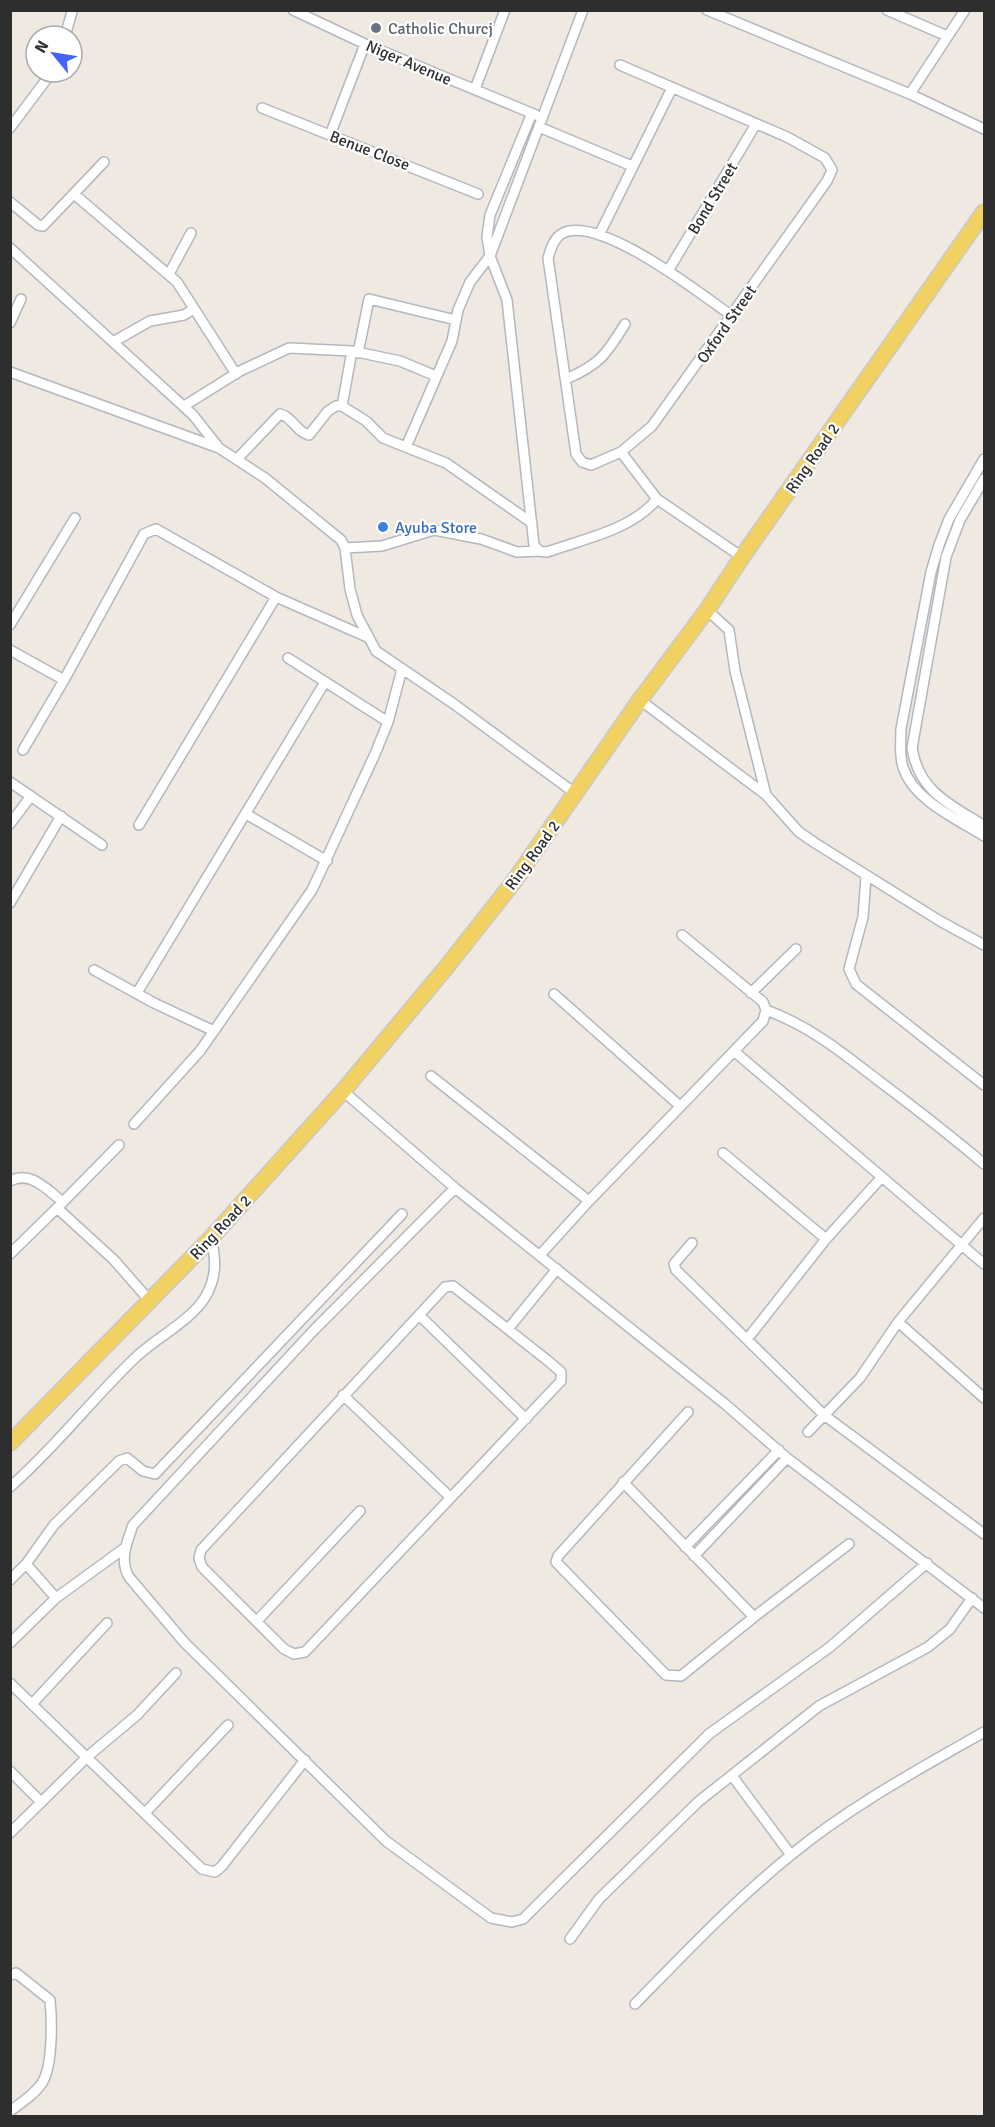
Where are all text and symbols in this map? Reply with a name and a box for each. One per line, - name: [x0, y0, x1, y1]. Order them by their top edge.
- place label: Catholic Churcj: [388, 19, 493, 39]
- marker: Catholic Churcj: [369, 21, 383, 35]
- north arrow: [24, 24, 84, 84]
- street label: Niger Avenue: [363, 36, 454, 90]
- text: N: [30, 37, 53, 57]
- street label: Benue Close: [327, 127, 413, 175]
- street label: Bond Street: [684, 159, 742, 238]
- street label: Oxford Street: [693, 281, 761, 367]
- street label: Ring Road 2: [781, 420, 844, 498]
- place label: Ayuba Store: [395, 518, 477, 538]
- marker: Ayuba Store: [376, 520, 390, 534]
- street label: Ring Road 2: [501, 817, 565, 894]
- street label: Ring Road 2: [186, 1191, 256, 1264]

